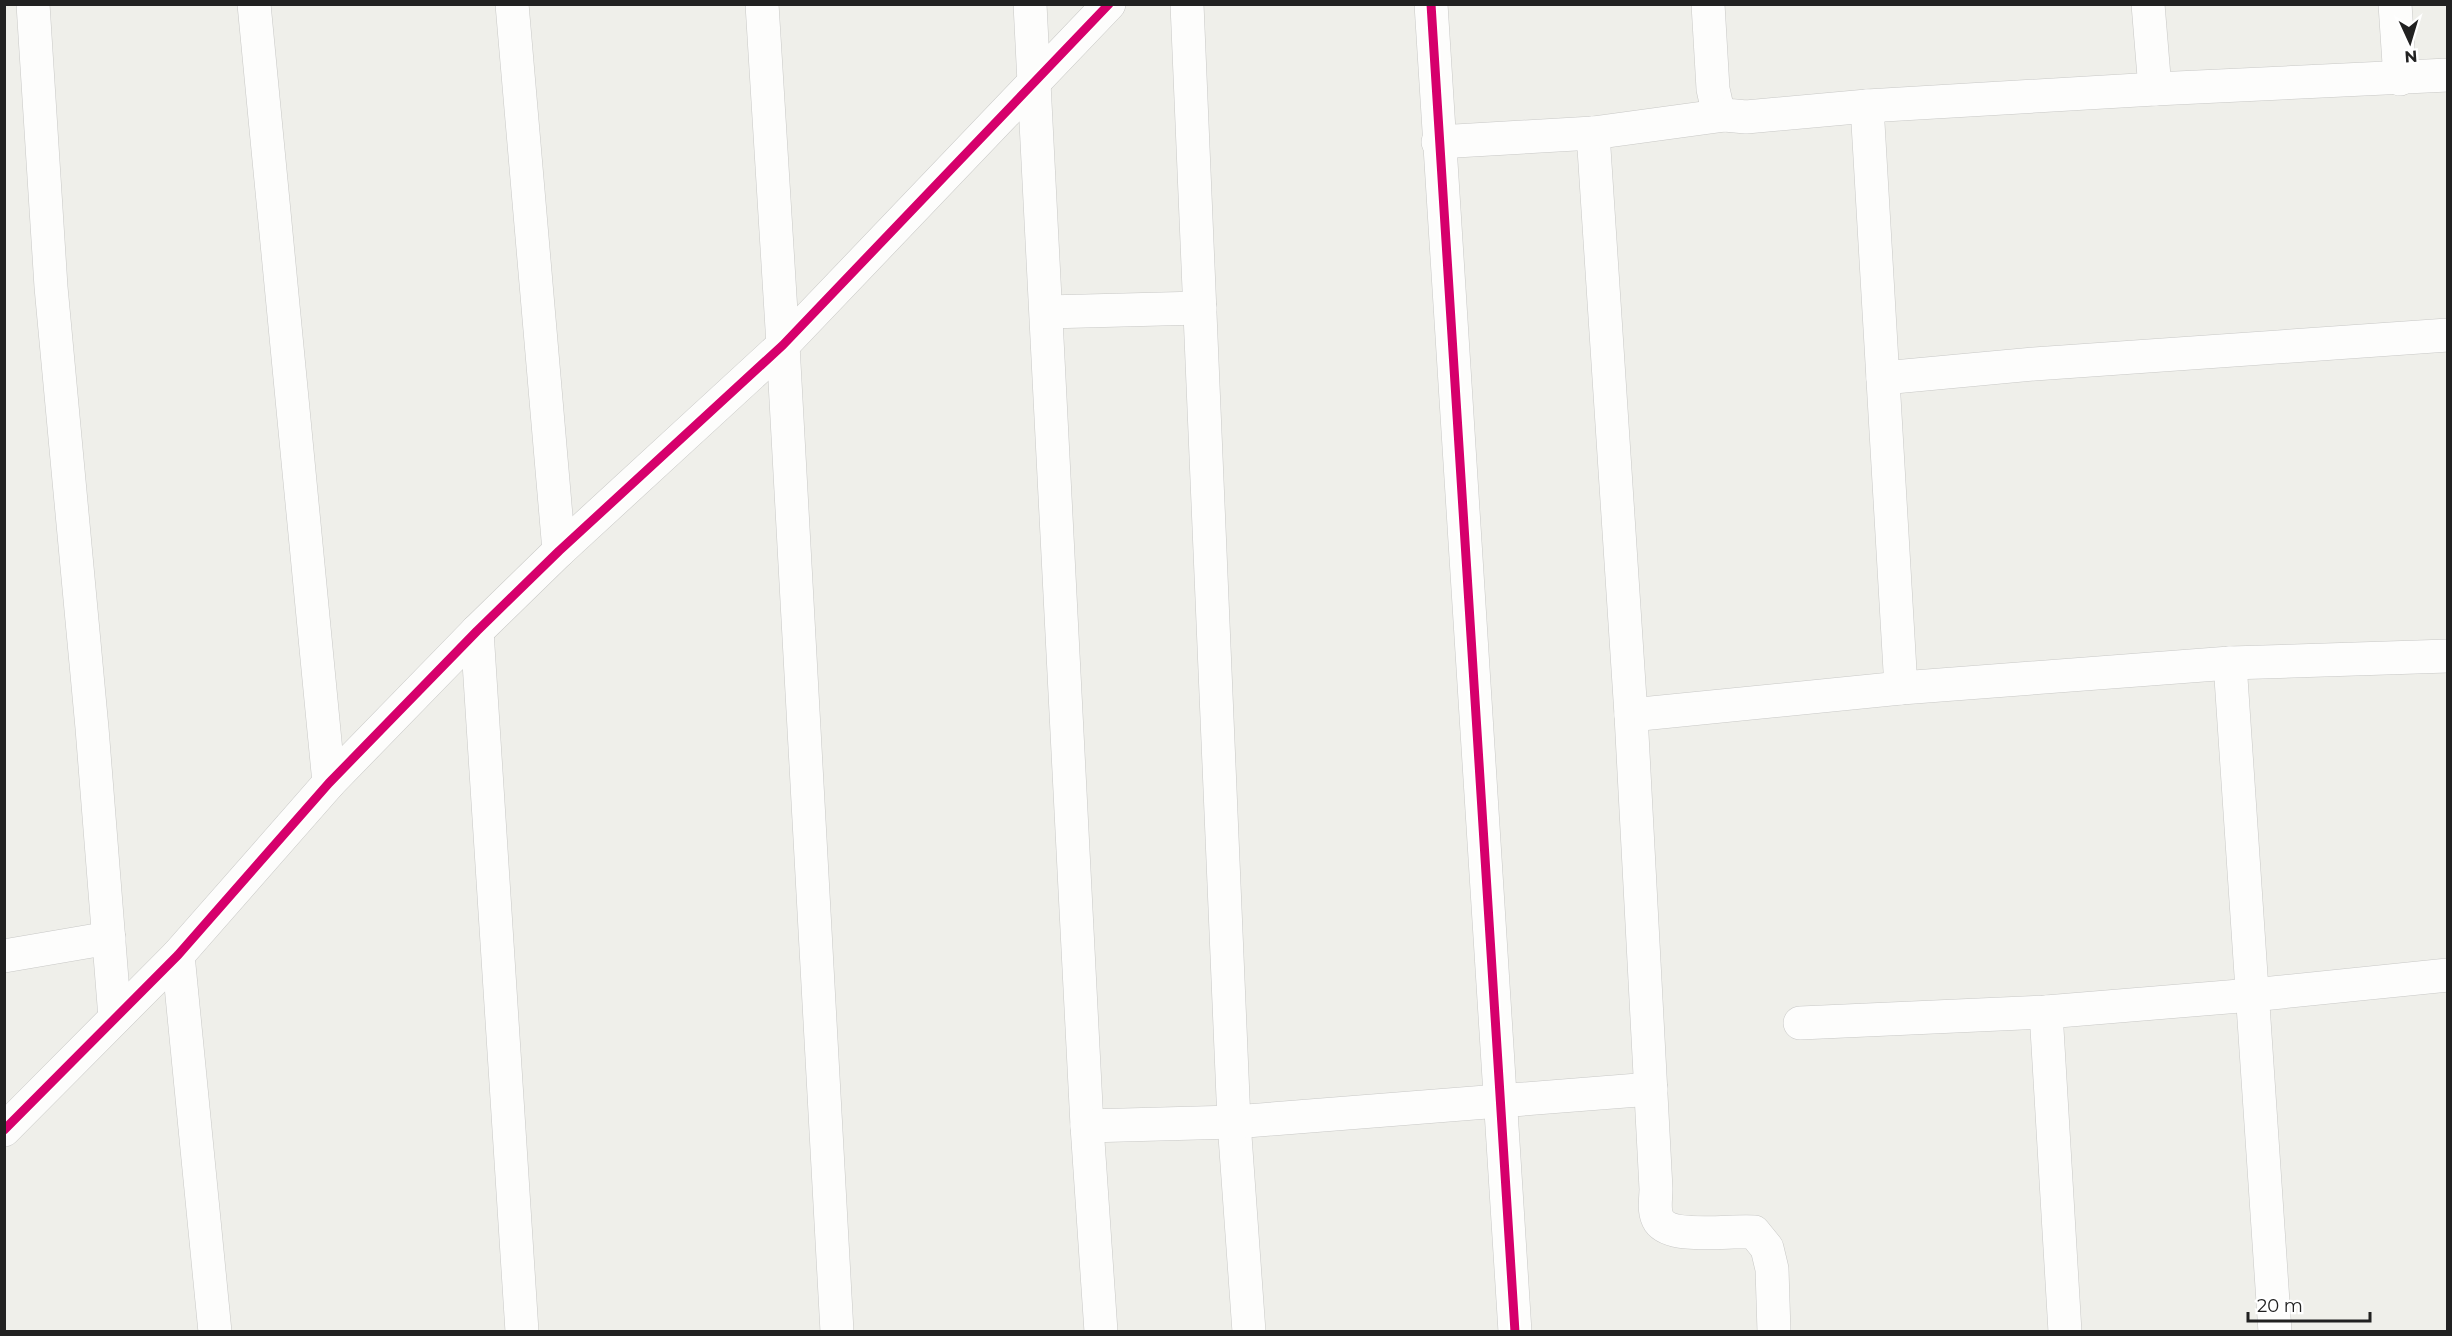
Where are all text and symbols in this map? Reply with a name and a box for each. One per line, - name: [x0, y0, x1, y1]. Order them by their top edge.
- north arrow: [2380, 12, 2440, 72]
- text: N: [2404, 47, 2418, 66]
- scale bar: [2248, 1285, 2370, 1323]
- text: 20 m: [2257, 1295, 2303, 1317]

